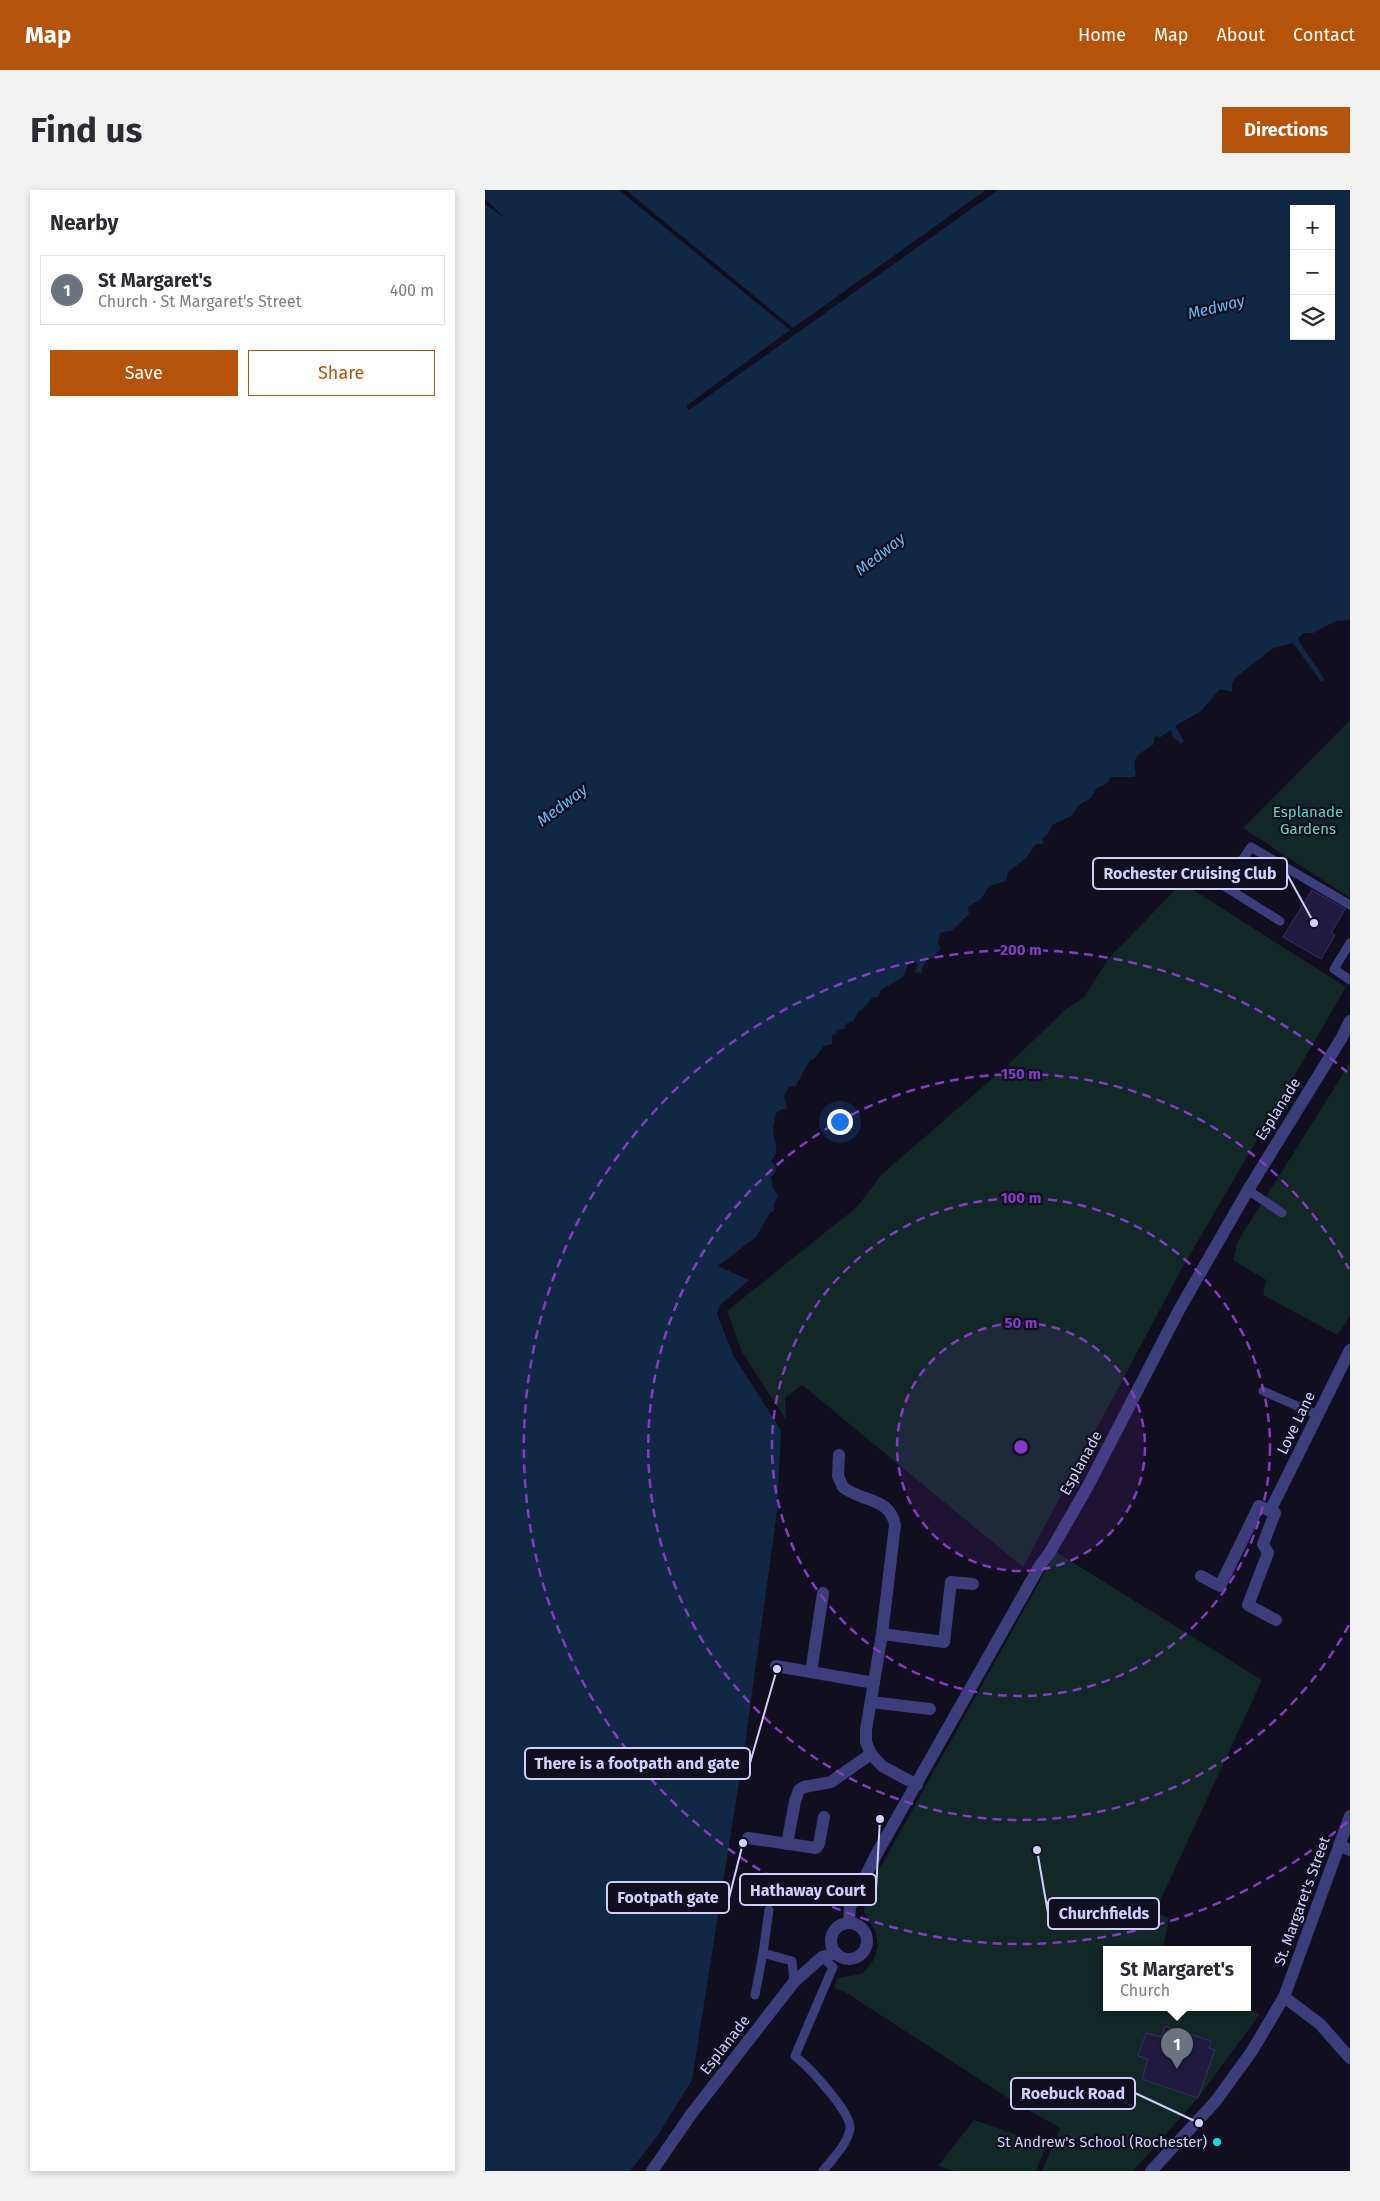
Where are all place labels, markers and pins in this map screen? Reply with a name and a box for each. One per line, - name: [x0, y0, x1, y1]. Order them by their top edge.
- callout: Rochester Cruising Club: [1093, 858, 1287, 889]
- centre of rings: [1012, 1438, 1030, 1456]
- callout: There is a footpath and gate: [525, 1748, 750, 1779]
- callout: Hathaway Court: [740, 1874, 876, 1905]
- callout: Footpath gate: [607, 1882, 729, 1913]
- callout: Churchfields: [1048, 1898, 1159, 1929]
- pin: 1: [1161, 2028, 1193, 2069]
- callout: Roebuck Road: [1011, 2078, 1135, 2109]
- place label: St Andrew's School (Rochester): [997, 2133, 1207, 2151]
- marker: St Andrew's School (Rochester): [1211, 2136, 1223, 2148]

